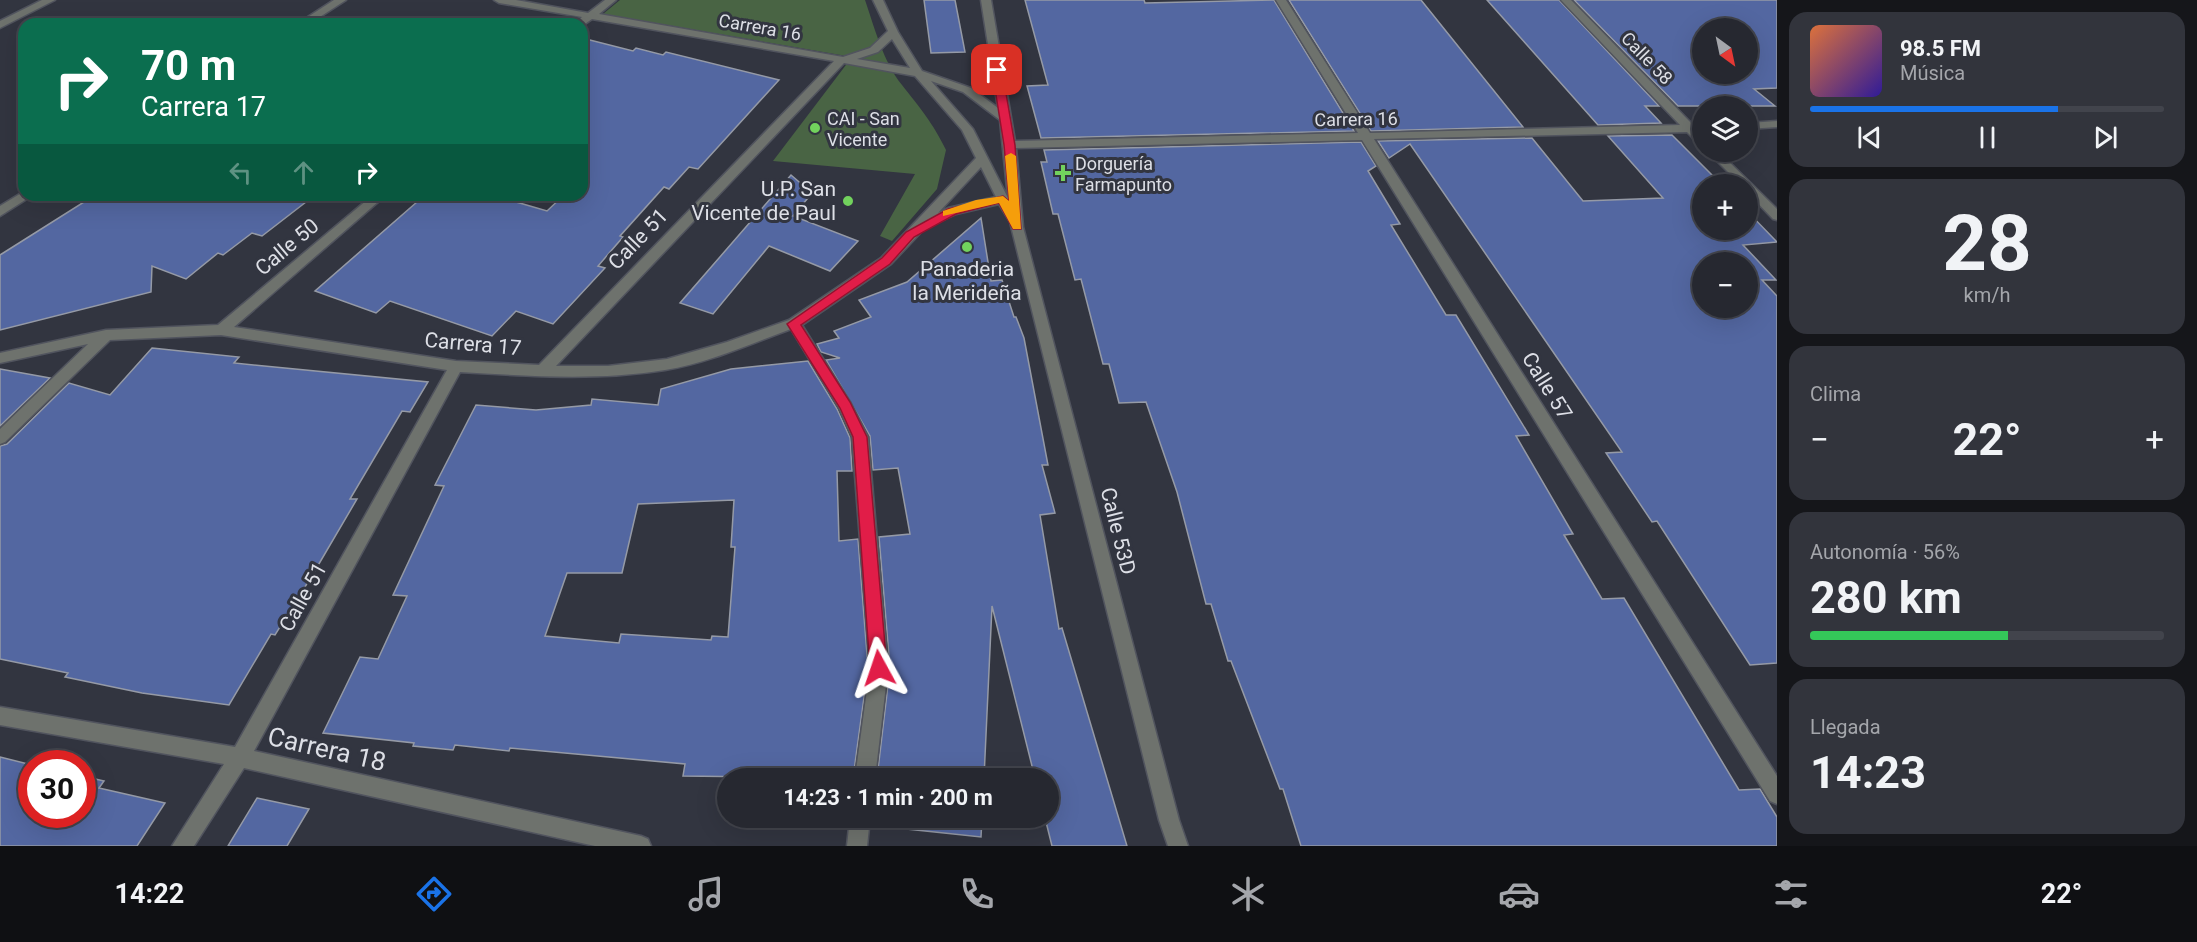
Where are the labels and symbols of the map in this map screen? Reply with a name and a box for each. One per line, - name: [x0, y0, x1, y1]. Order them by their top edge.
- street label: Carrera 16: [717, 9, 803, 45]
- north arrow: [1692, 18, 1758, 84]
- street label: Calle 58: [1617, 28, 1677, 88]
- pin: [971, 44, 1022, 95]
- place label: CAI - San Vicente: [827, 108, 900, 150]
- street label: Carrera 16: [1314, 108, 1398, 130]
- marker: CAI - San Vicente: [808, 121, 822, 135]
- place label: Dorguería Farmapunto: [1075, 153, 1172, 195]
- marker: Dorguería Farmapunto: [1056, 166, 1070, 180]
- place label: U.P. San Vicente de Paul: [691, 177, 836, 225]
- marker: U.P. San Vicente de Paul: [841, 194, 855, 208]
- street label: Calle 51: [603, 204, 673, 274]
- street label: Calle 50: [250, 214, 324, 280]
- marker: Panaderia la Merideña: [960, 240, 974, 254]
- place label: Panaderia la Merideña: [912, 257, 1022, 305]
- street label: Carrera 17: [424, 328, 522, 360]
- street label: Calle 57: [1517, 348, 1577, 424]
- street label: Calle 53D: [1096, 485, 1140, 577]
- street label: Calle 51: [274, 558, 332, 636]
- position arrow: [847, 636, 911, 700]
- street label: Carrera 18: [265, 721, 389, 777]
- speed limit sign: 30: [18, 750, 96, 828]

